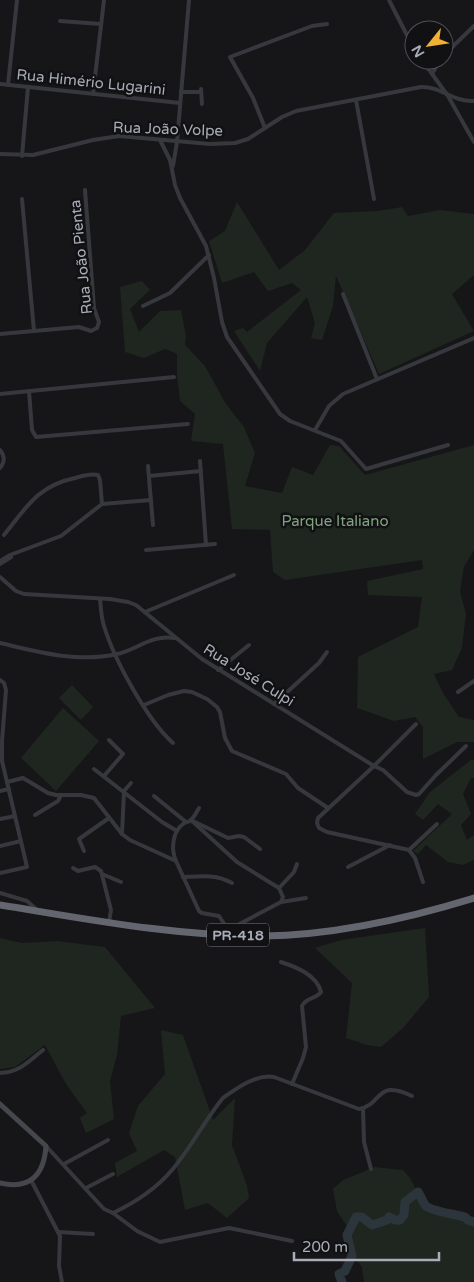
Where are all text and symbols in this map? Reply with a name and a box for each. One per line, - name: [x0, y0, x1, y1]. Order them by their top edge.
- north arrow: [404, 20, 454, 70]
- text: N: [408, 42, 428, 60]
- street label: Rua Himério Lugarini: [16, 65, 166, 99]
- street label: Rua João Volpe: [113, 118, 223, 140]
- street label: Rua João Pienta: [66, 199, 96, 315]
- park label: Parque Italiano: [281, 512, 389, 530]
- street label: Rua José Culpi: [200, 640, 298, 710]
- road number: PR-418: [207, 924, 269, 946]
- scale bar: [294, 1230, 439, 1262]
- text: 200 m: [302, 1238, 348, 1256]

